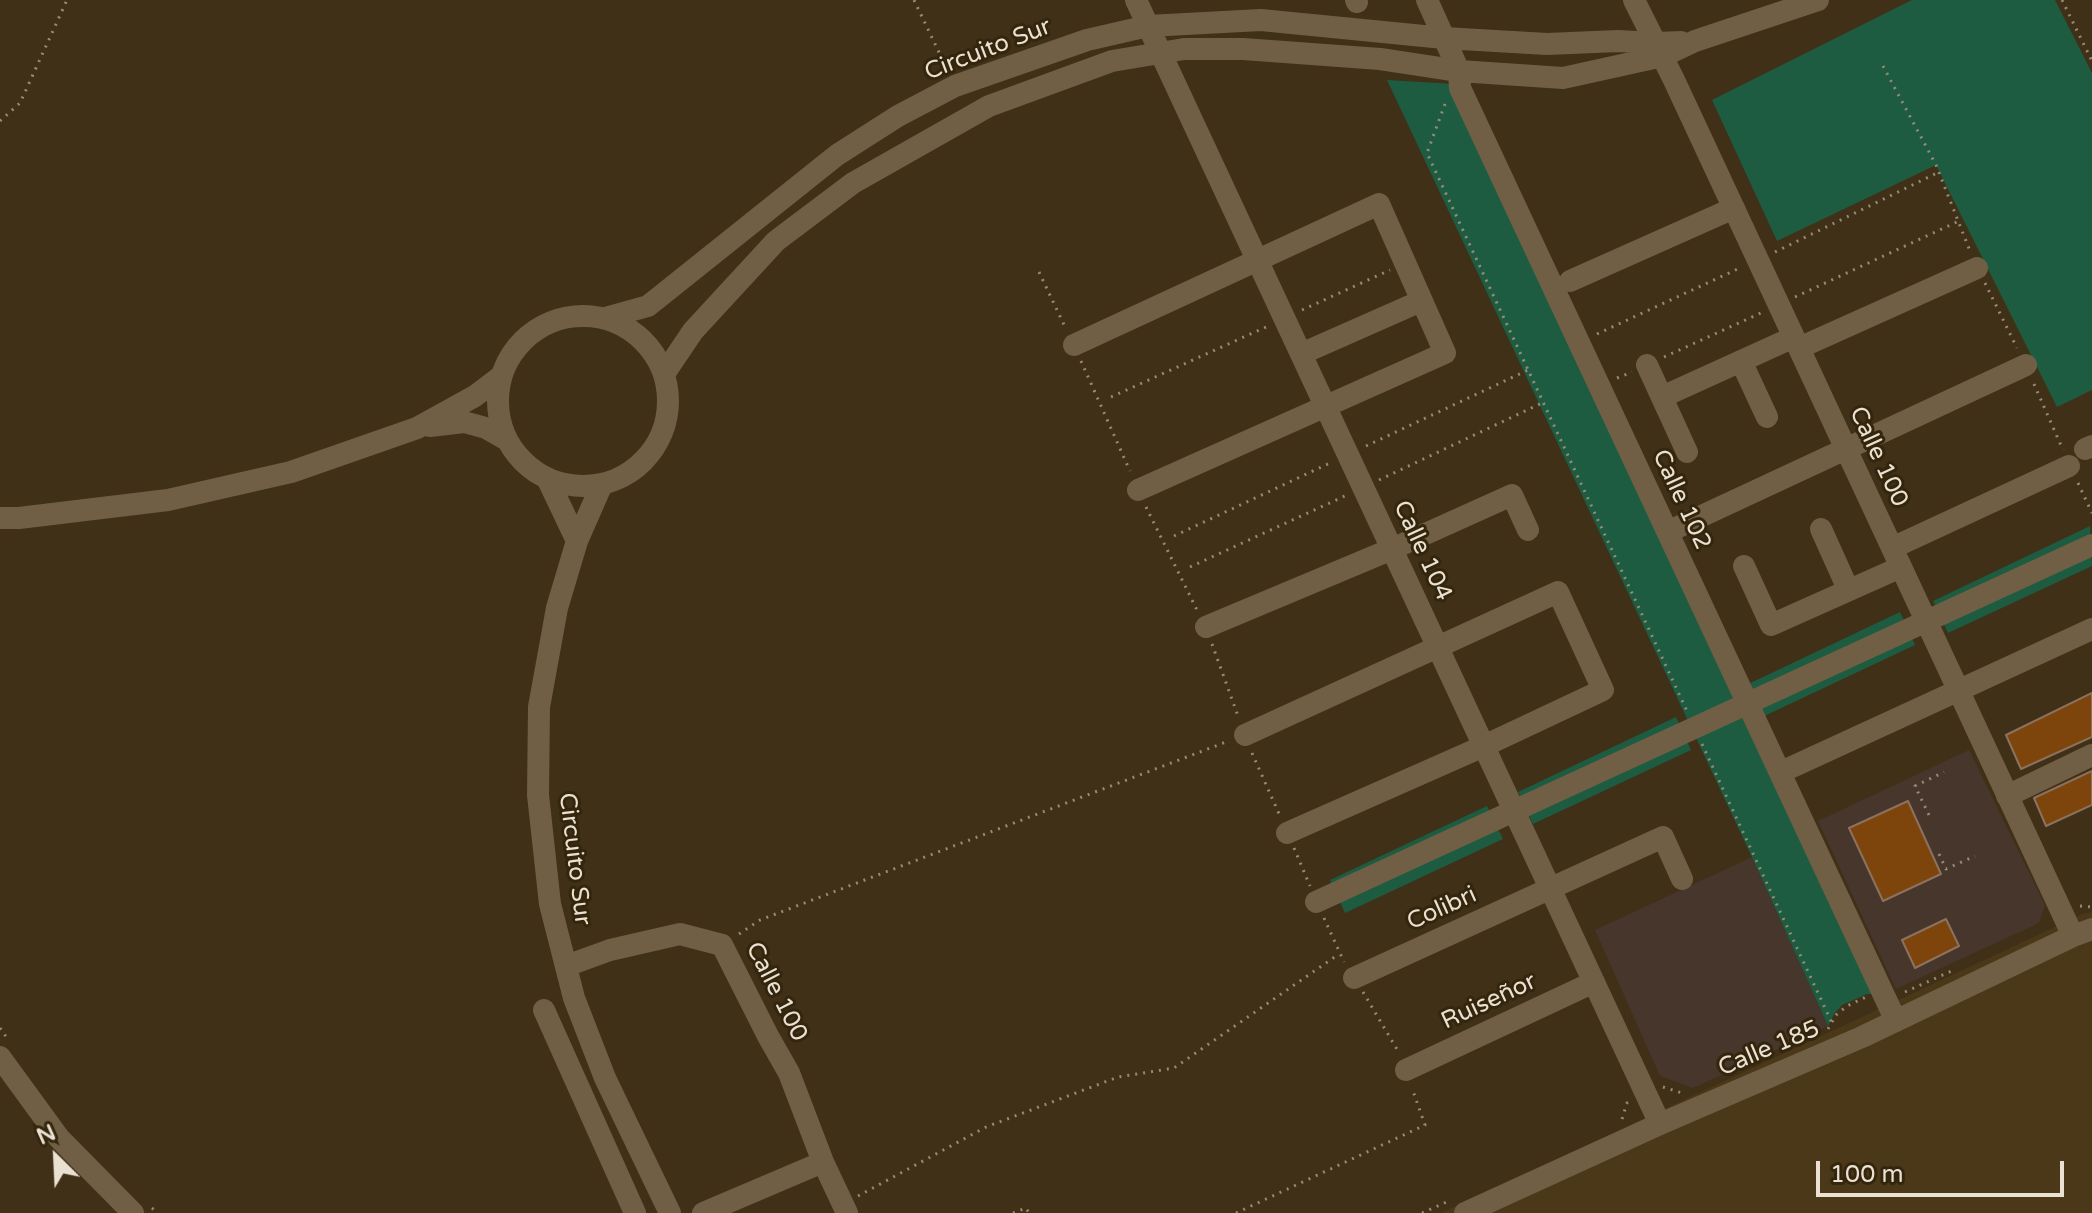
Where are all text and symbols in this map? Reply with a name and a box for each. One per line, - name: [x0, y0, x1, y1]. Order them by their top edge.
- street label: Circuito Sur: [921, 13, 1055, 87]
- street label: Calle 100: [1842, 402, 1914, 512]
- street label: Calle 102: [1645, 445, 1717, 555]
- street label: Calle 104: [1386, 496, 1458, 606]
- street label: Circuito Sur: [552, 791, 596, 927]
- street label: Colibri: [1403, 881, 1481, 937]
- street label: Calle 100: [739, 938, 813, 1046]
- street label: Ruiseñor: [1437, 968, 1541, 1036]
- street label: Calle 185: [1714, 1015, 1824, 1083]
- north arrow: [16, 1117, 96, 1197]
- text: N: [33, 1120, 60, 1151]
- scale bar: [1820, 1145, 2068, 1195]
- text: 100 m: [1830, 1160, 1904, 1189]

